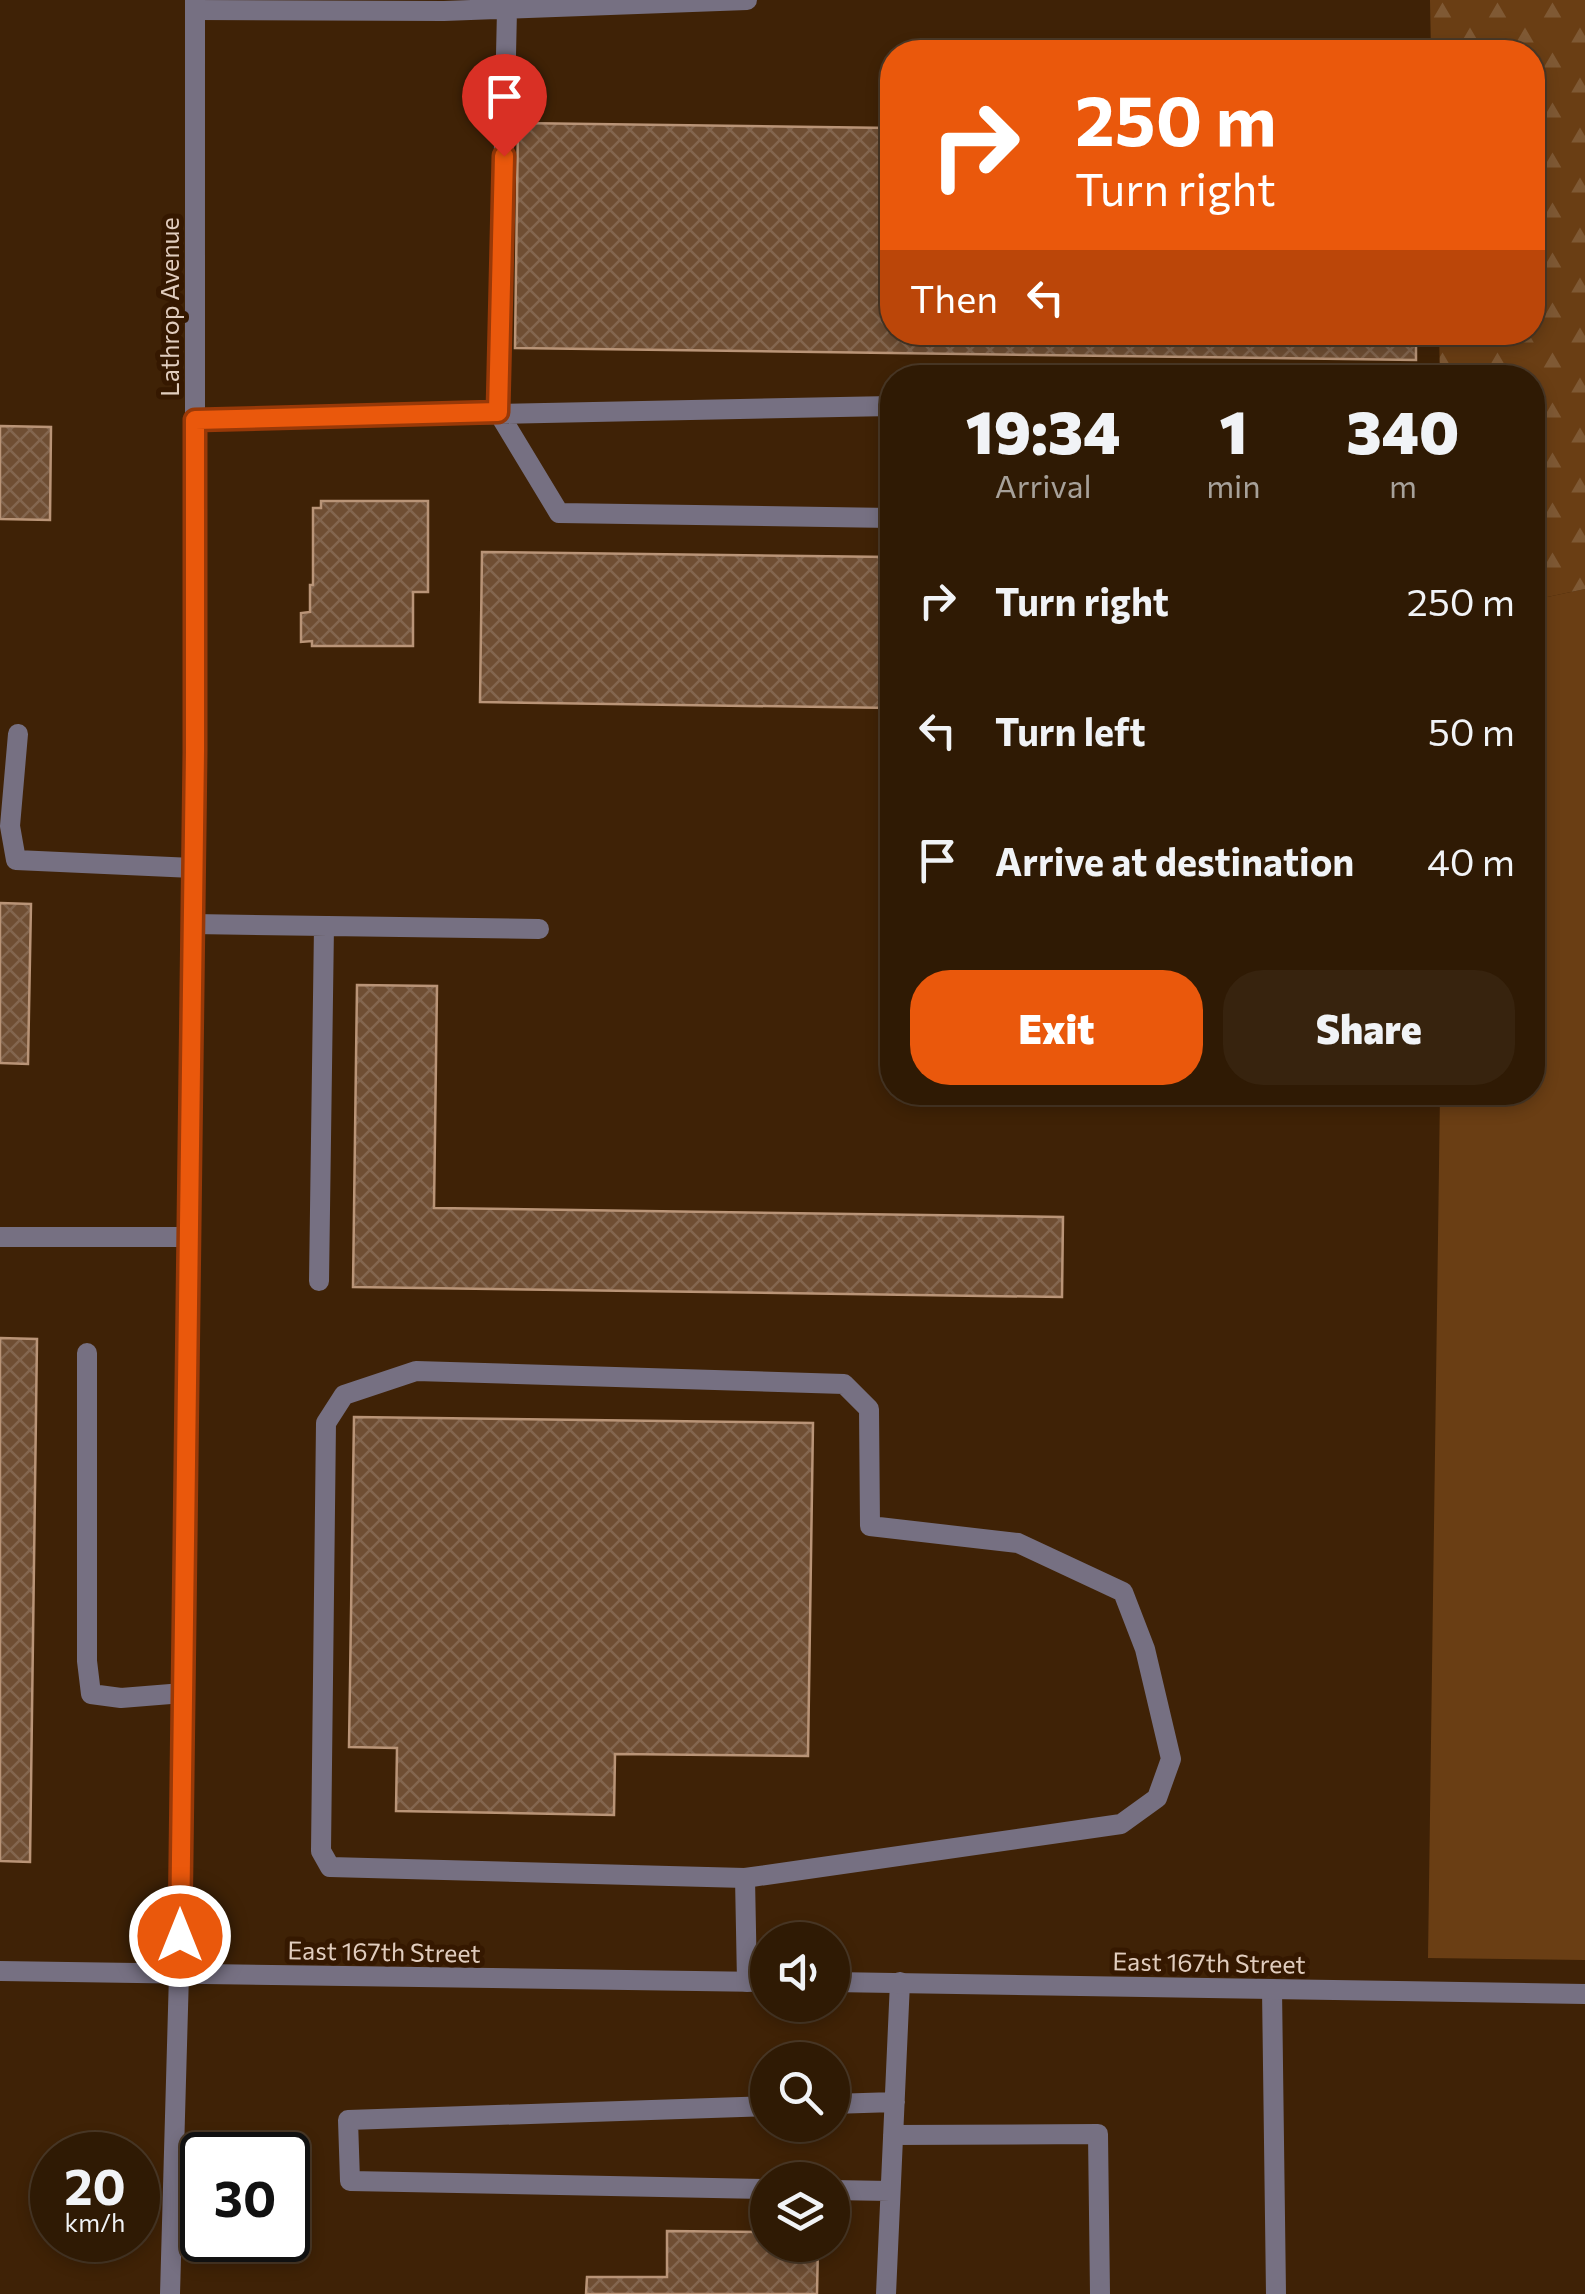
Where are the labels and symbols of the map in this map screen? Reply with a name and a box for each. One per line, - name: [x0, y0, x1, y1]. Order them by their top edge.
- pin: [462, 54, 547, 157]
- street label: Lathrop Avenue: [154, 217, 184, 397]
- position arrow: [128, 1884, 232, 1988]
- street label: East 167th Street: [287, 1934, 481, 1968]
- street label: East 167th Street: [1112, 1945, 1306, 1979]
- speed limit sign: 30: [180, 2132, 310, 2262]

